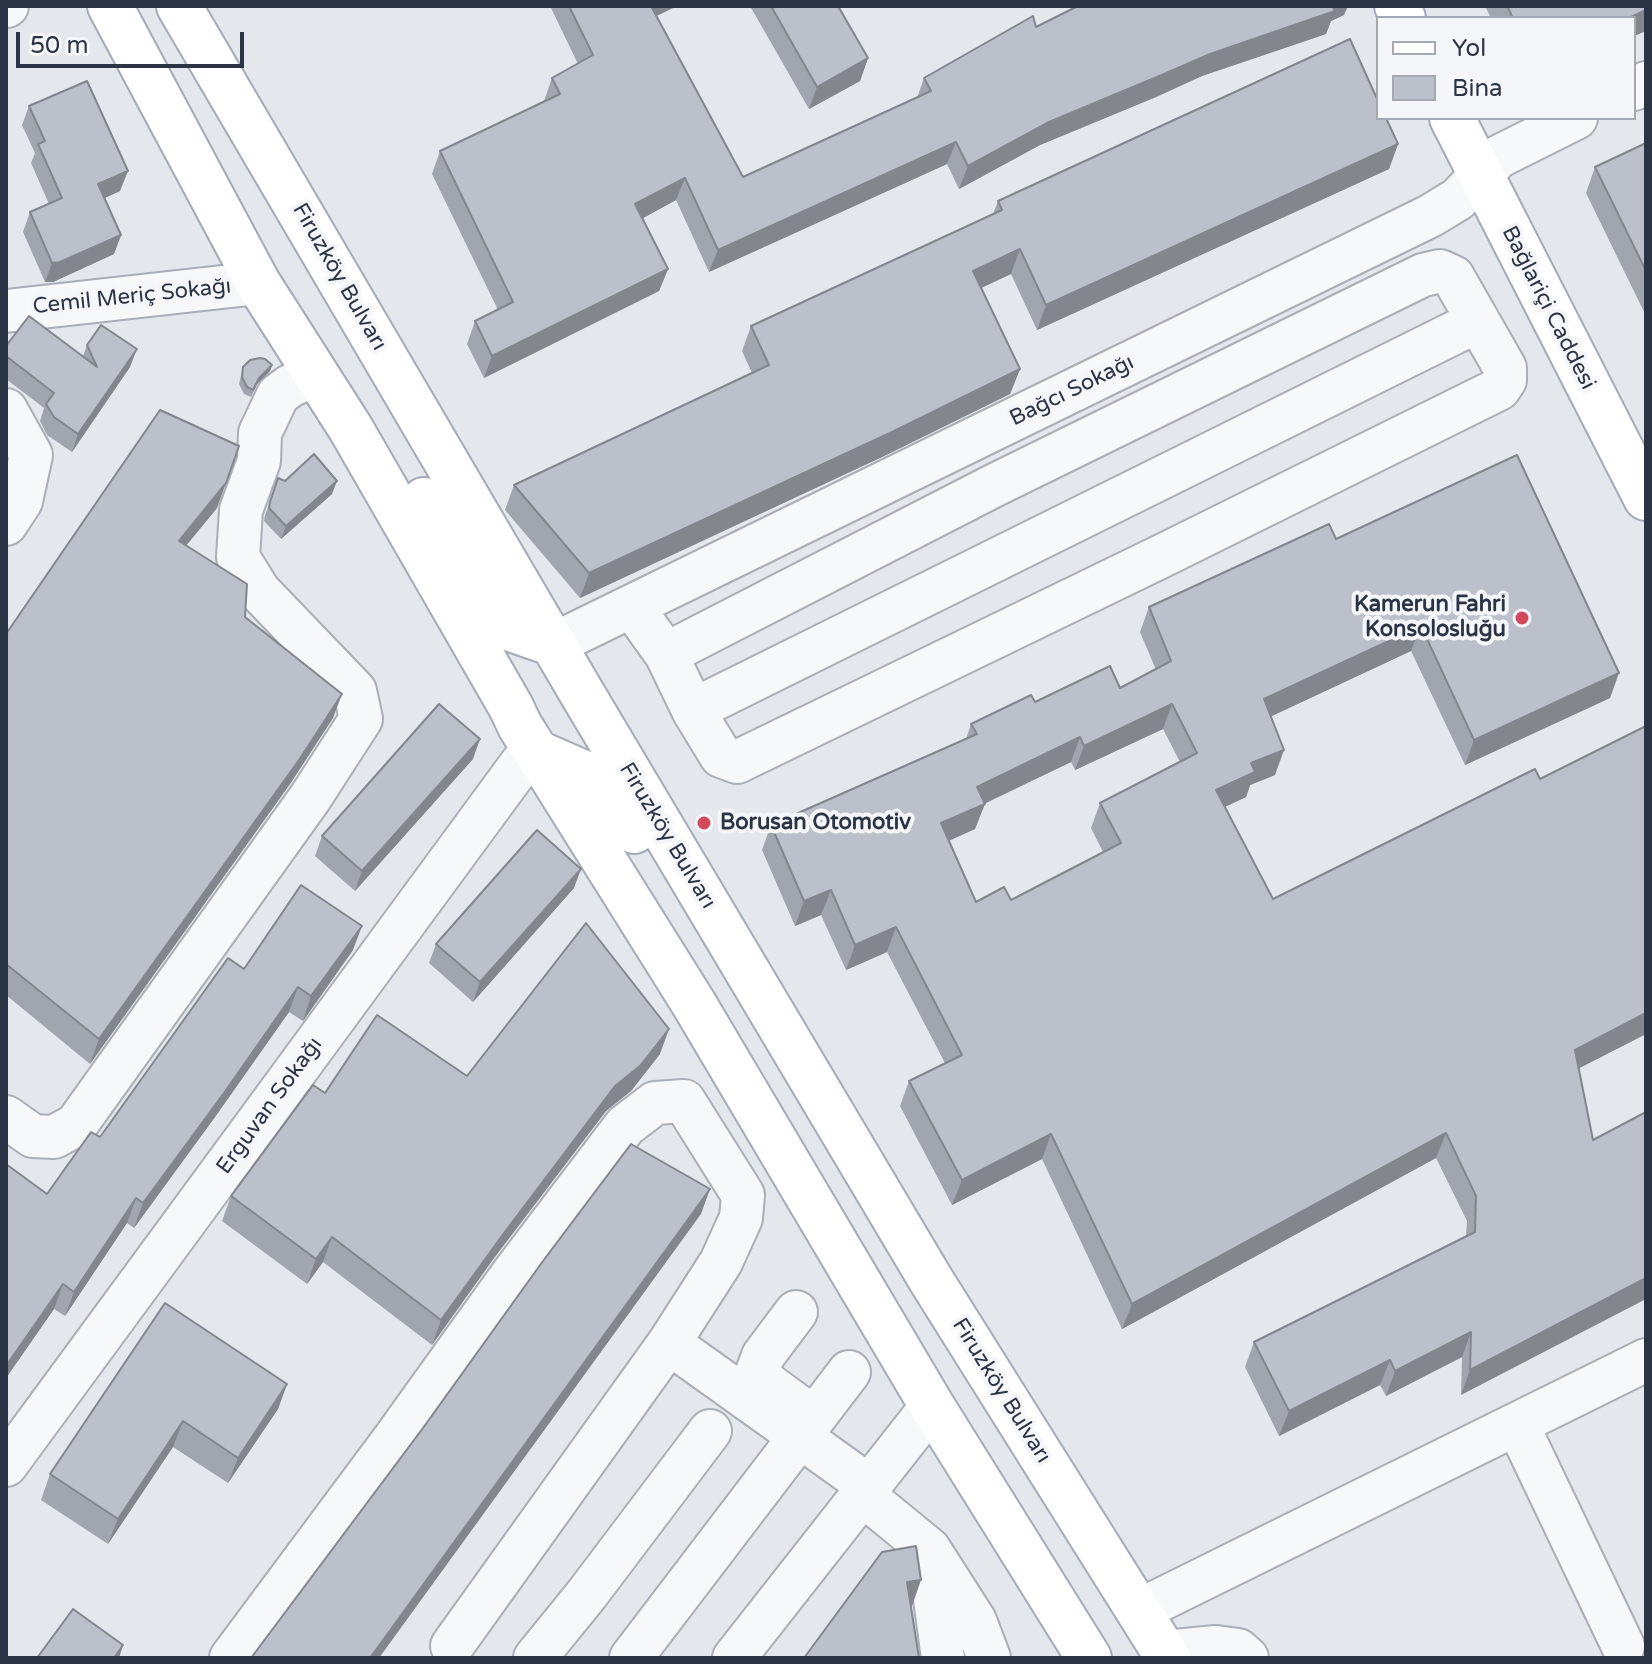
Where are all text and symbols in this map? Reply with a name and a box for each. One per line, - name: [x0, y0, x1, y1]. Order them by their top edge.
- scale bar: [20, 16, 248, 66]
- legend: [1376, 16, 1636, 120]
- text: 50 m: [30, 31, 88, 60]
- text: Yol: [1452, 34, 1486, 63]
- text: Bina: [1452, 74, 1503, 103]
- street label: Firuzköy Bulvarı: [286, 199, 392, 355]
- street label: Bağlariçi Caddesi: [1495, 222, 1601, 394]
- street label: Cemil Meriç Sokağı: [31, 273, 233, 321]
- street label: Bağcı Sokağı: [1006, 350, 1138, 432]
- place label: Kamerun Fahri Konsolosluğu: [1354, 592, 1506, 644]
- marker: Kamerun Fahri Konsolosluğu: [1513, 609, 1531, 627]
- street label: Firuzköy Bulvarı: [613, 758, 721, 914]
- place label: Borusan Otomotiv: [720, 810, 911, 836]
- marker: Borusan Otomotiv: [695, 814, 713, 832]
- street label: Erguvan Sokağı: [212, 1032, 328, 1180]
- street label: Firuzköy Bulvarı: [946, 1314, 1056, 1468]

